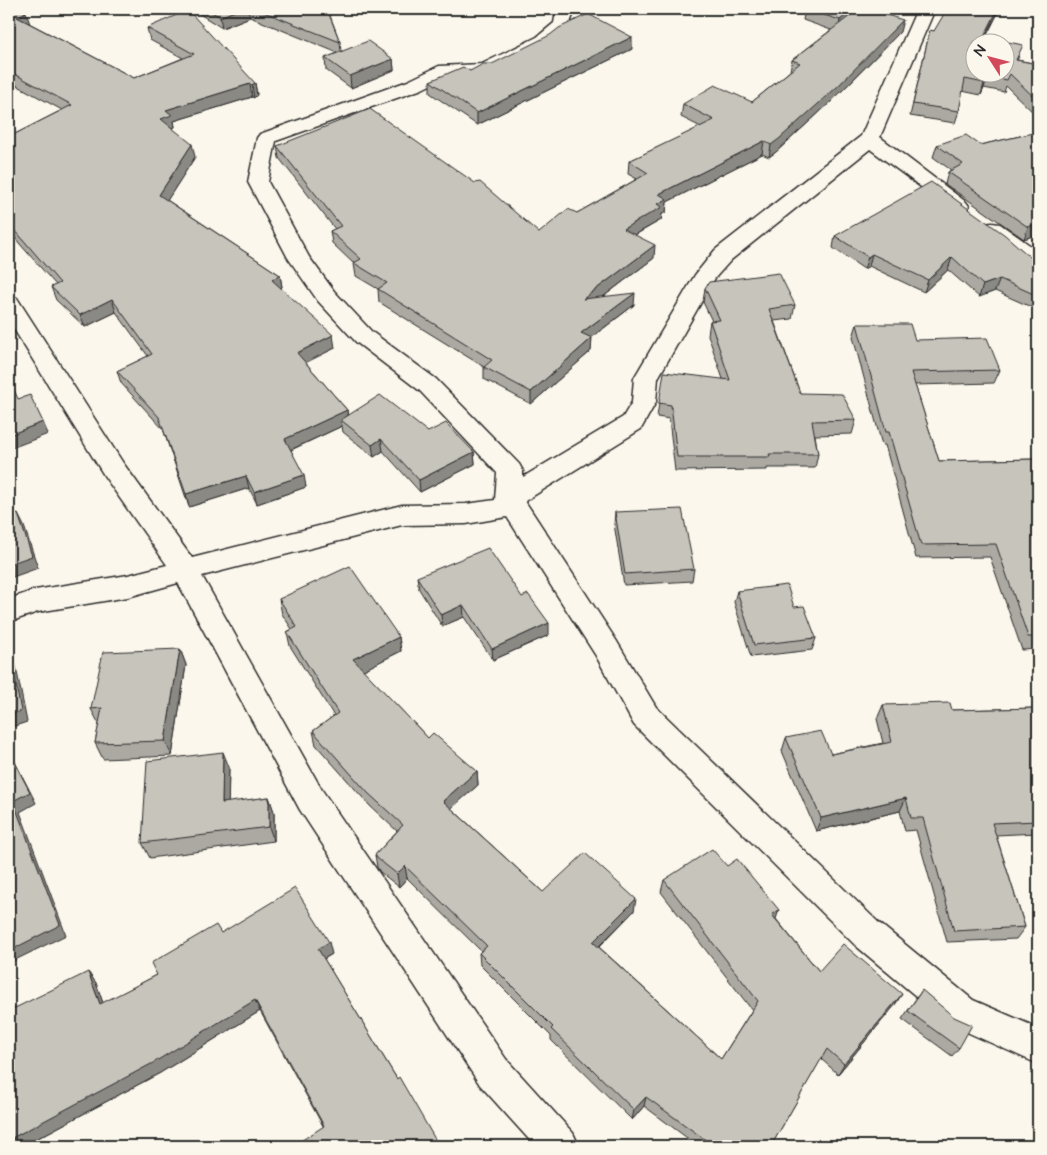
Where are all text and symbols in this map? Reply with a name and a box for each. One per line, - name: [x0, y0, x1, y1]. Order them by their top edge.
- north arrow: [964, 32, 1014, 82]
- text: N: [970, 41, 991, 60]

